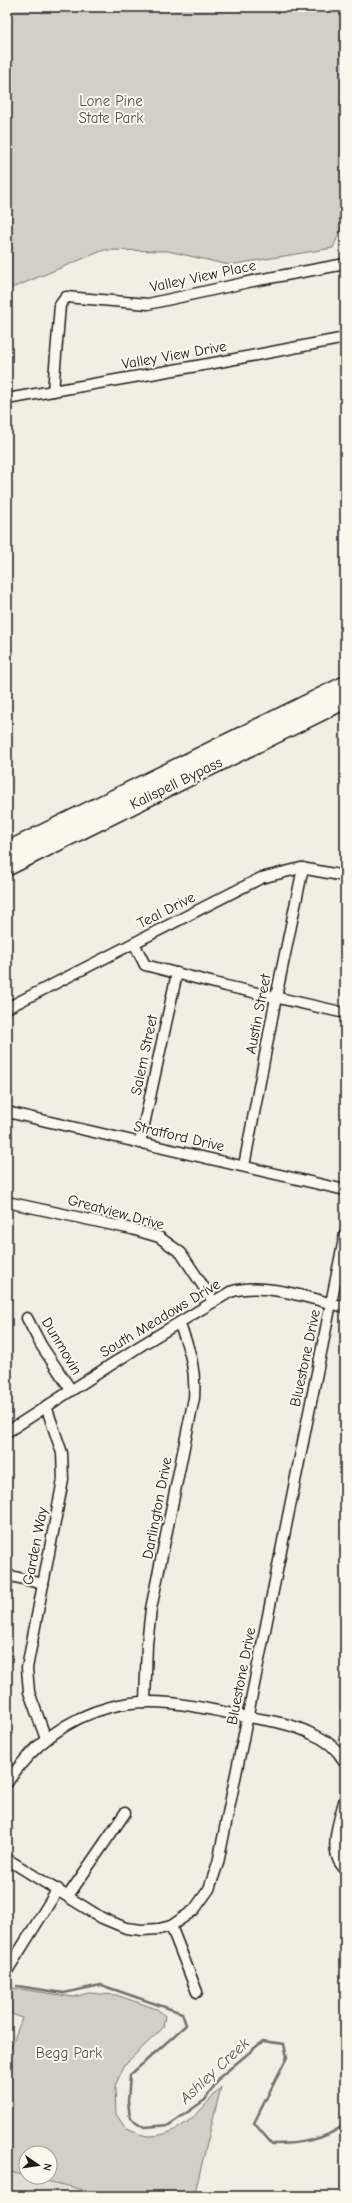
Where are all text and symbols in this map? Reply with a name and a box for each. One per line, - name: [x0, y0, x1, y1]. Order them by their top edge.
- park label: Lone Pine State Park: [79, 92, 144, 127]
- street label: Valley View Place: [148, 256, 258, 296]
- street label: Valley View Drive: [120, 337, 228, 373]
- street label: Kalispell Bypass: [127, 753, 225, 813]
- street label: Teal Drive: [134, 888, 198, 932]
- street label: Austin Street: [241, 972, 275, 1056]
- street label: Salem Street: [127, 1012, 161, 1097]
- street label: Stratford Drive: [132, 1117, 227, 1155]
- street label: Greatview Drive: [66, 1190, 167, 1234]
- street label: South Meadows Drive: [97, 1275, 224, 1361]
- street label: Bluestone Drive: [286, 1307, 324, 1408]
- street label: Dunmovin: [38, 1314, 86, 1378]
- street label: Darlington Drive: [138, 1455, 176, 1560]
- street label: Garden Way: [19, 1505, 51, 1587]
- street label: Bluestone Drive: [223, 1625, 259, 1726]
- water label: Ashley Creek: [176, 2034, 253, 2108]
- park label: Begg Park: [36, 2044, 103, 2062]
- north arrow: [18, 2145, 58, 2185]
- text: N: [40, 2162, 54, 2172]

